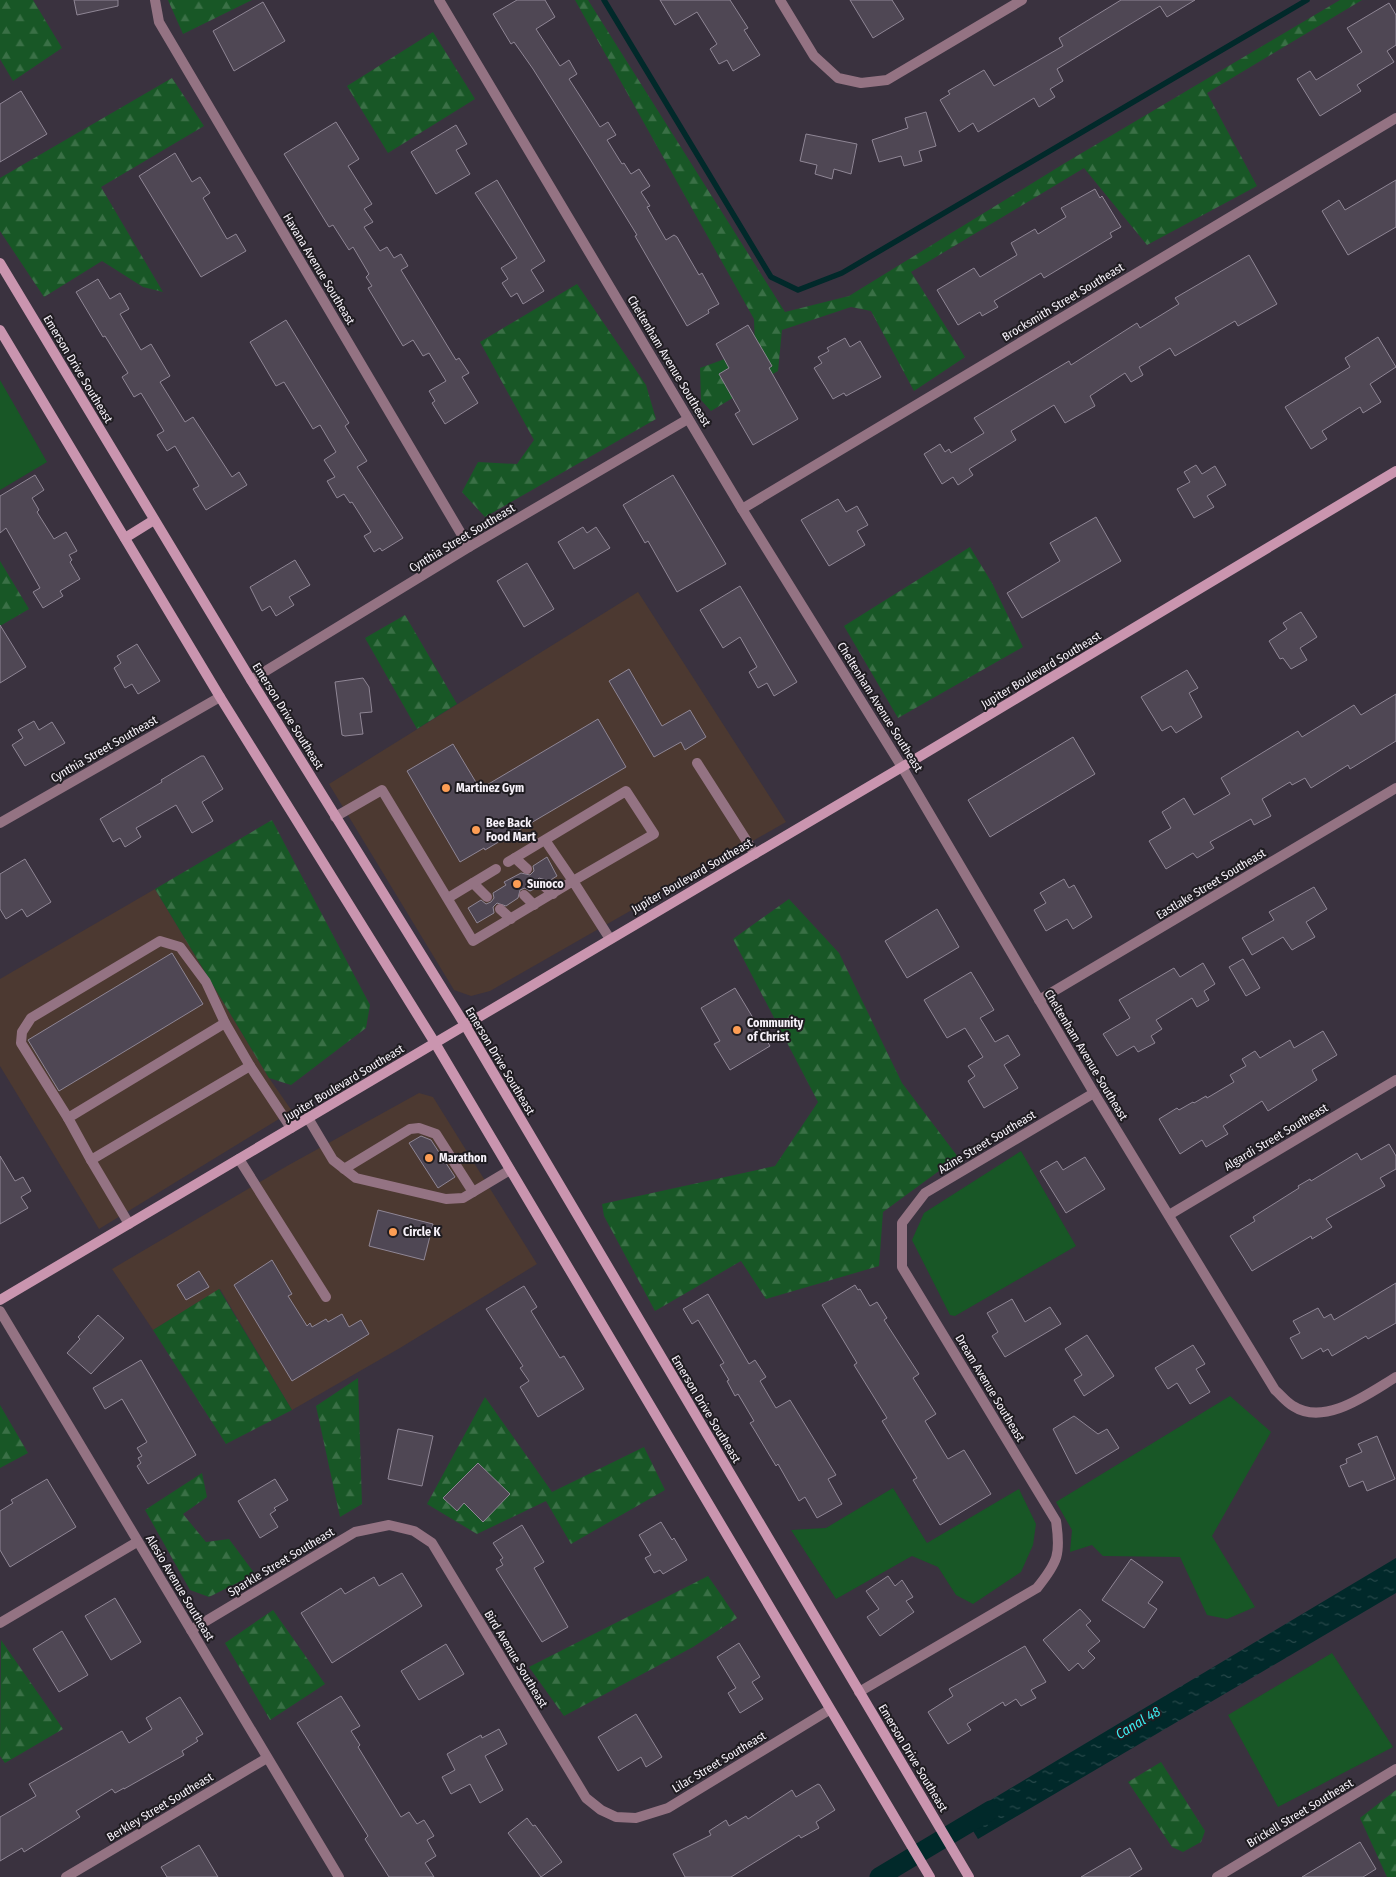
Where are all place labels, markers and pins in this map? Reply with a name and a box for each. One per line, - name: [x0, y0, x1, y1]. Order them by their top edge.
- place label: Martinez Gym: [456, 781, 524, 795]
- marker: Martinez Gym: [440, 782, 452, 794]
- place label: Bee Back Food Mart: [486, 816, 537, 844]
- marker: Bee Back Food Mart: [470, 824, 482, 836]
- place label: Sunoco: [527, 877, 564, 891]
- marker: Sunoco: [511, 878, 523, 890]
- place label: Community of Christ: [747, 1016, 804, 1044]
- marker: Community of Christ: [731, 1024, 743, 1036]
- place label: Marathon: [439, 1151, 487, 1165]
- marker: Marathon: [423, 1152, 435, 1164]
- place label: Circle K: [403, 1225, 441, 1239]
- marker: Circle K: [387, 1226, 399, 1238]

